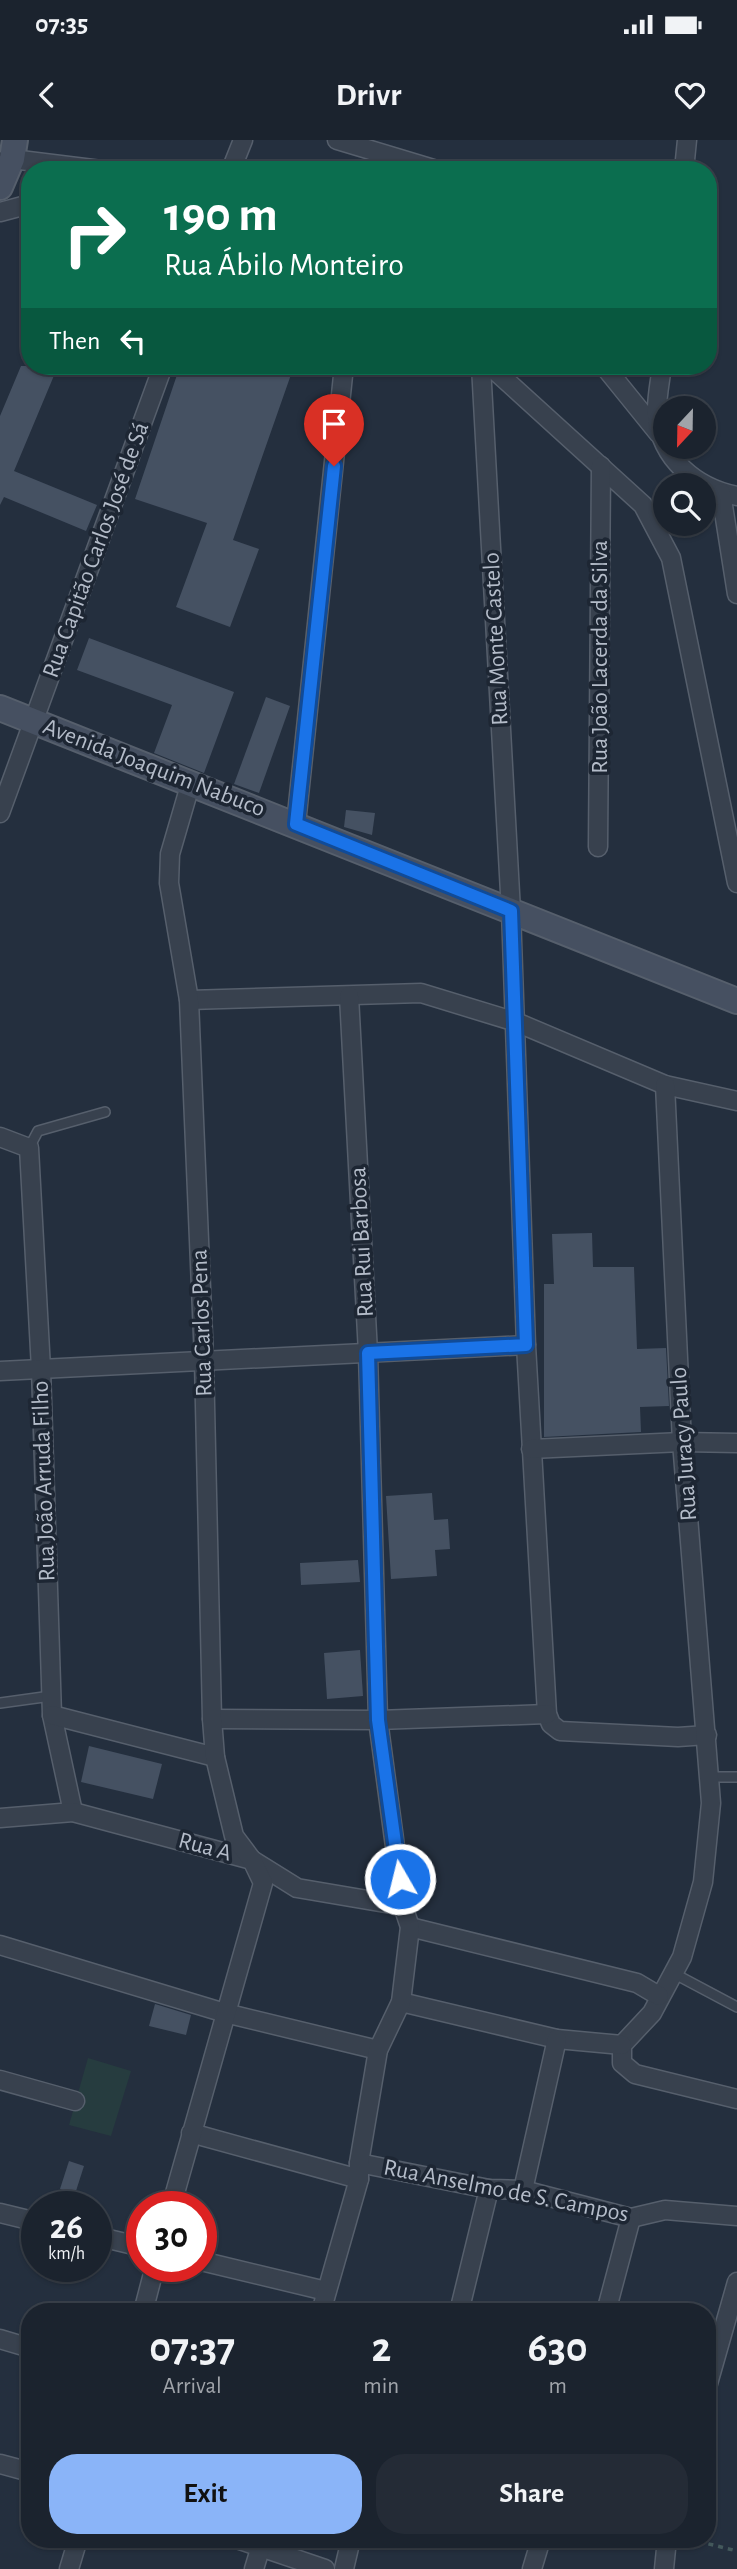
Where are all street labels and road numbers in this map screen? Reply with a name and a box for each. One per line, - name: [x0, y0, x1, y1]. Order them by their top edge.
- street label: Rua Capitão Carlos José de Sá: [39, 419, 153, 681]
- street label: Rua João Lacerda da Silva: [588, 540, 612, 774]
- street label: Rua Monte Castelo: [479, 552, 513, 726]
- street label: Avenida Joaquim Nabuco: [40, 715, 268, 821]
- street label: Rua Rui Barbosa: [346, 1166, 378, 1318]
- street label: Rua Carlos Pena: [187, 1249, 217, 1397]
- street label: Rua Juracy Paulo: [667, 1366, 701, 1522]
- street label: Rua João Arruda Filho: [29, 1380, 59, 1582]
- street label: Rua A: [176, 1828, 234, 1866]
- street label: Rua Anselmo de S. Campos: [381, 2155, 631, 2227]

